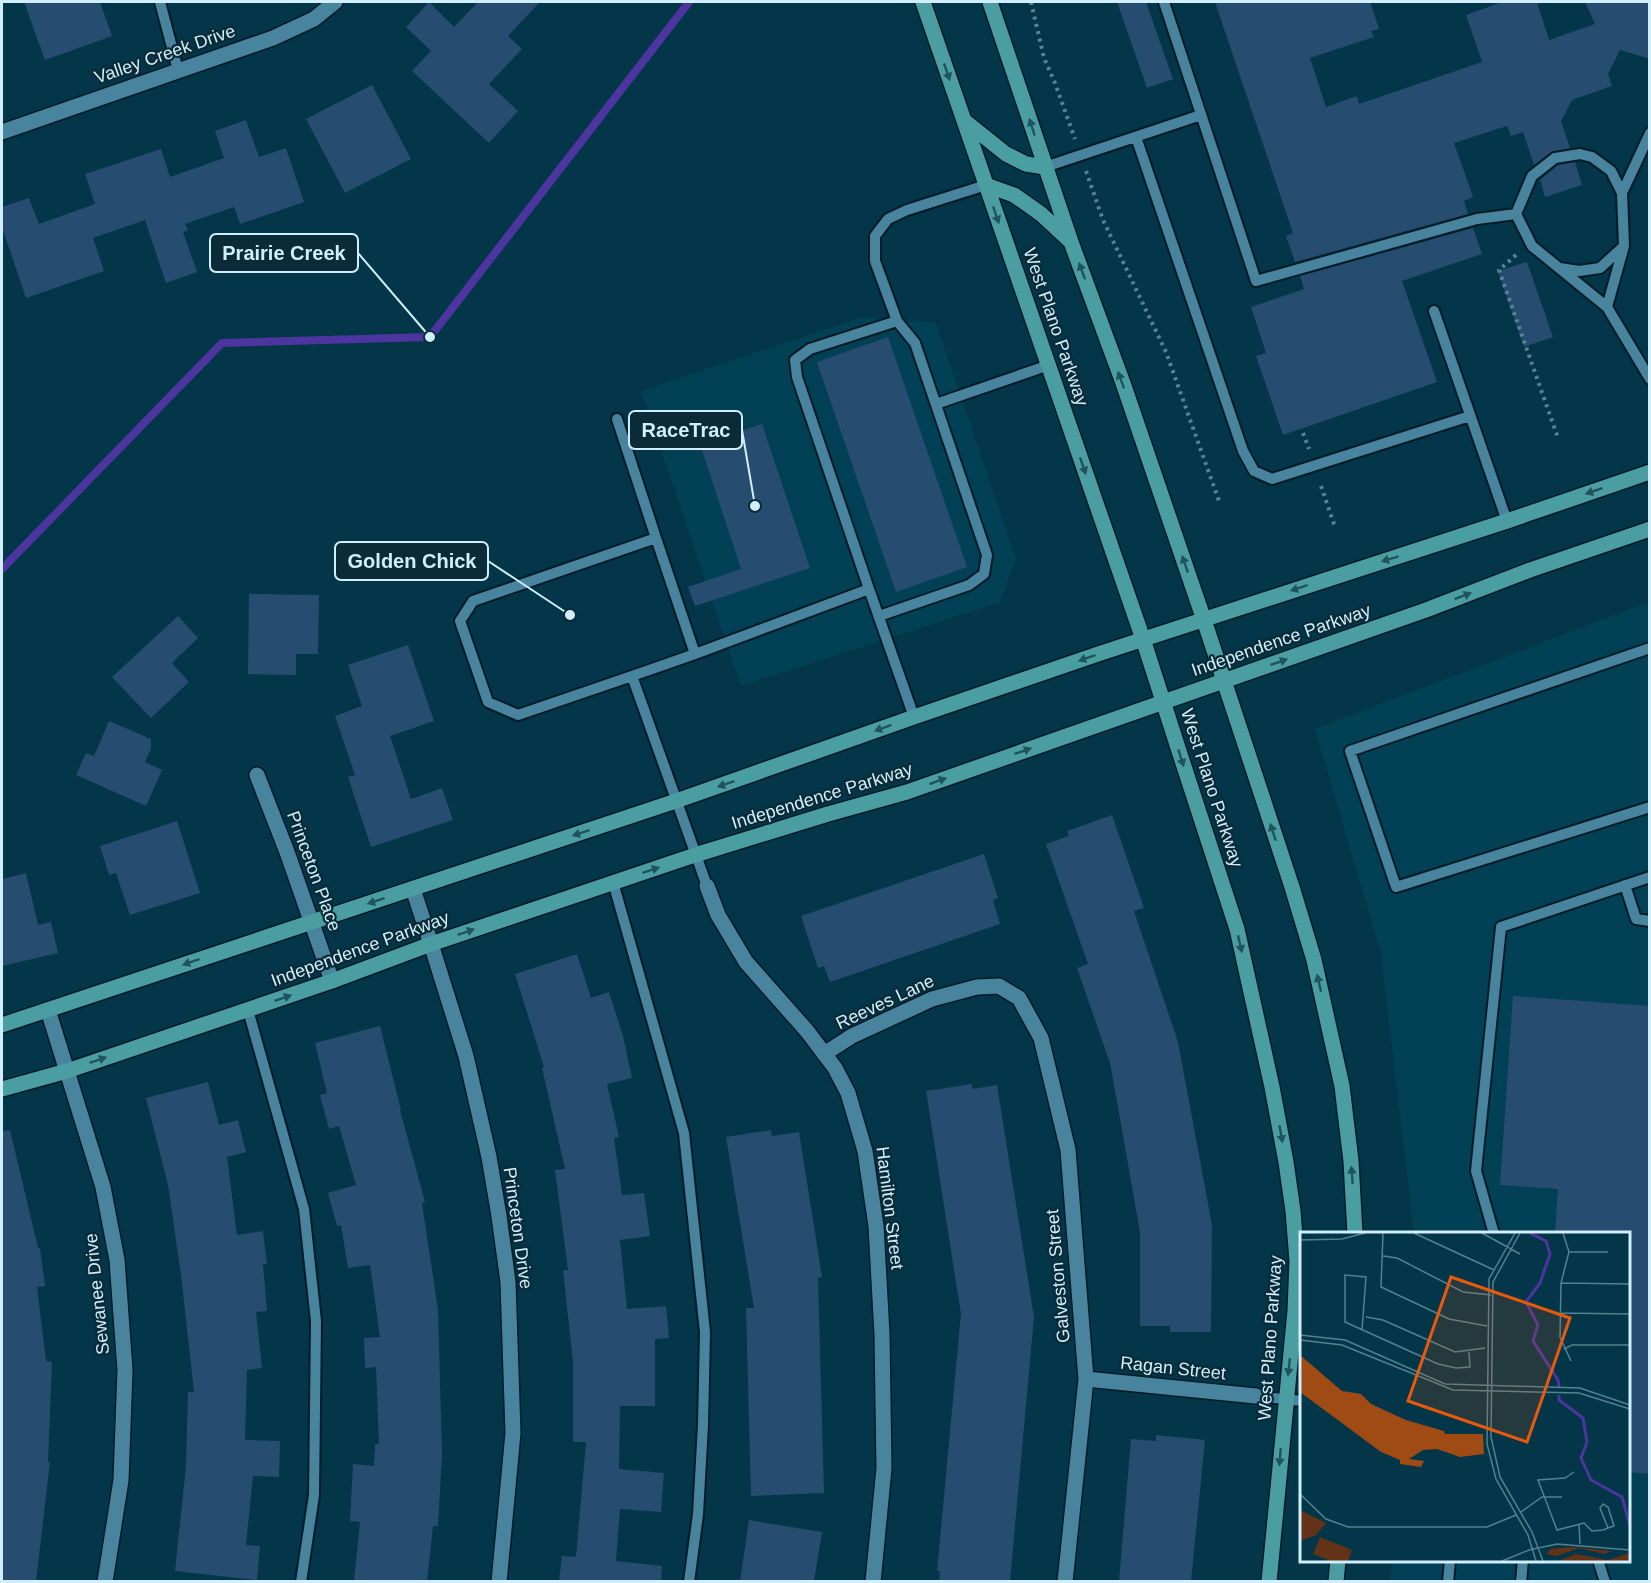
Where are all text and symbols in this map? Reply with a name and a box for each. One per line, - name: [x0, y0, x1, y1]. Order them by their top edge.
- street label: Valley Creek Drive: [92, 20, 238, 88]
- one-way arrow: [942, 63, 952, 81]
- one-way arrow: [1027, 118, 1036, 136]
- one-way arrow: [992, 206, 1002, 224]
- callout: Prairie Creek: [210, 234, 358, 272]
- text: Prairie Creek: [222, 242, 347, 264]
- street label: West Plano Parkway: [1020, 245, 1092, 409]
- one-way arrow: [1076, 262, 1086, 280]
- one-way arrow: [1116, 371, 1126, 389]
- callout: RaceTrac: [629, 411, 742, 449]
- text: RaceTrac: [642, 419, 730, 441]
- one-way arrow: [1079, 458, 1089, 476]
- one-way arrow: [1585, 486, 1603, 496]
- callout: Golden Chick: [335, 542, 488, 580]
- text: Golden Chick: [348, 550, 477, 572]
- one-way arrow: [1179, 555, 1189, 573]
- one-way arrow: [1381, 555, 1399, 564]
- one-way arrow: [1290, 584, 1308, 593]
- one-way arrow: [1454, 591, 1472, 601]
- street label: Independence Parkway: [1189, 600, 1373, 680]
- one-way arrow: [1078, 654, 1096, 663]
- one-way arrow: [1270, 657, 1288, 667]
- street label: West Plano Parkway: [1177, 706, 1247, 870]
- one-way arrow: [874, 724, 892, 733]
- one-way arrow: [1014, 745, 1032, 755]
- one-way arrow: [1177, 749, 1187, 767]
- street label: Independence Parkway: [729, 759, 915, 833]
- one-way arrow: [929, 775, 947, 785]
- one-way arrow: [717, 779, 735, 789]
- street label: Princeton Place: [283, 808, 345, 934]
- one-way arrow: [1268, 823, 1278, 841]
- one-way arrow: [572, 829, 590, 838]
- one-way arrow: [642, 864, 660, 874]
- one-way arrow: [367, 897, 385, 906]
- street label: Independence Parkway: [268, 907, 452, 991]
- one-way arrow: [457, 927, 475, 936]
- one-way arrow: [1236, 934, 1245, 953]
- one-way arrow: [181, 958, 199, 968]
- street label: Reeves Lane: [833, 971, 937, 1033]
- one-way arrow: [1314, 973, 1323, 992]
- one-way arrow: [274, 992, 292, 1002]
- one-way arrow: [89, 1055, 107, 1065]
- one-way arrow: [1277, 1125, 1286, 1144]
- street label: Hamilton Street: [873, 1145, 907, 1271]
- street label: Princeton Drive: [500, 1166, 536, 1290]
- one-way arrow: [1347, 1166, 1356, 1185]
- street label: Galveston Street: [1042, 1208, 1074, 1344]
- street label: Sewanee Drive: [81, 1232, 113, 1356]
- inset map: [1300, 1232, 1630, 1562]
- street label: West Plano Parkway: [1254, 1255, 1286, 1421]
- street label: Ragan Street: [1119, 1353, 1227, 1383]
- one-way arrow: [1284, 1358, 1294, 1377]
- one-way arrow: [1275, 1448, 1285, 1467]

